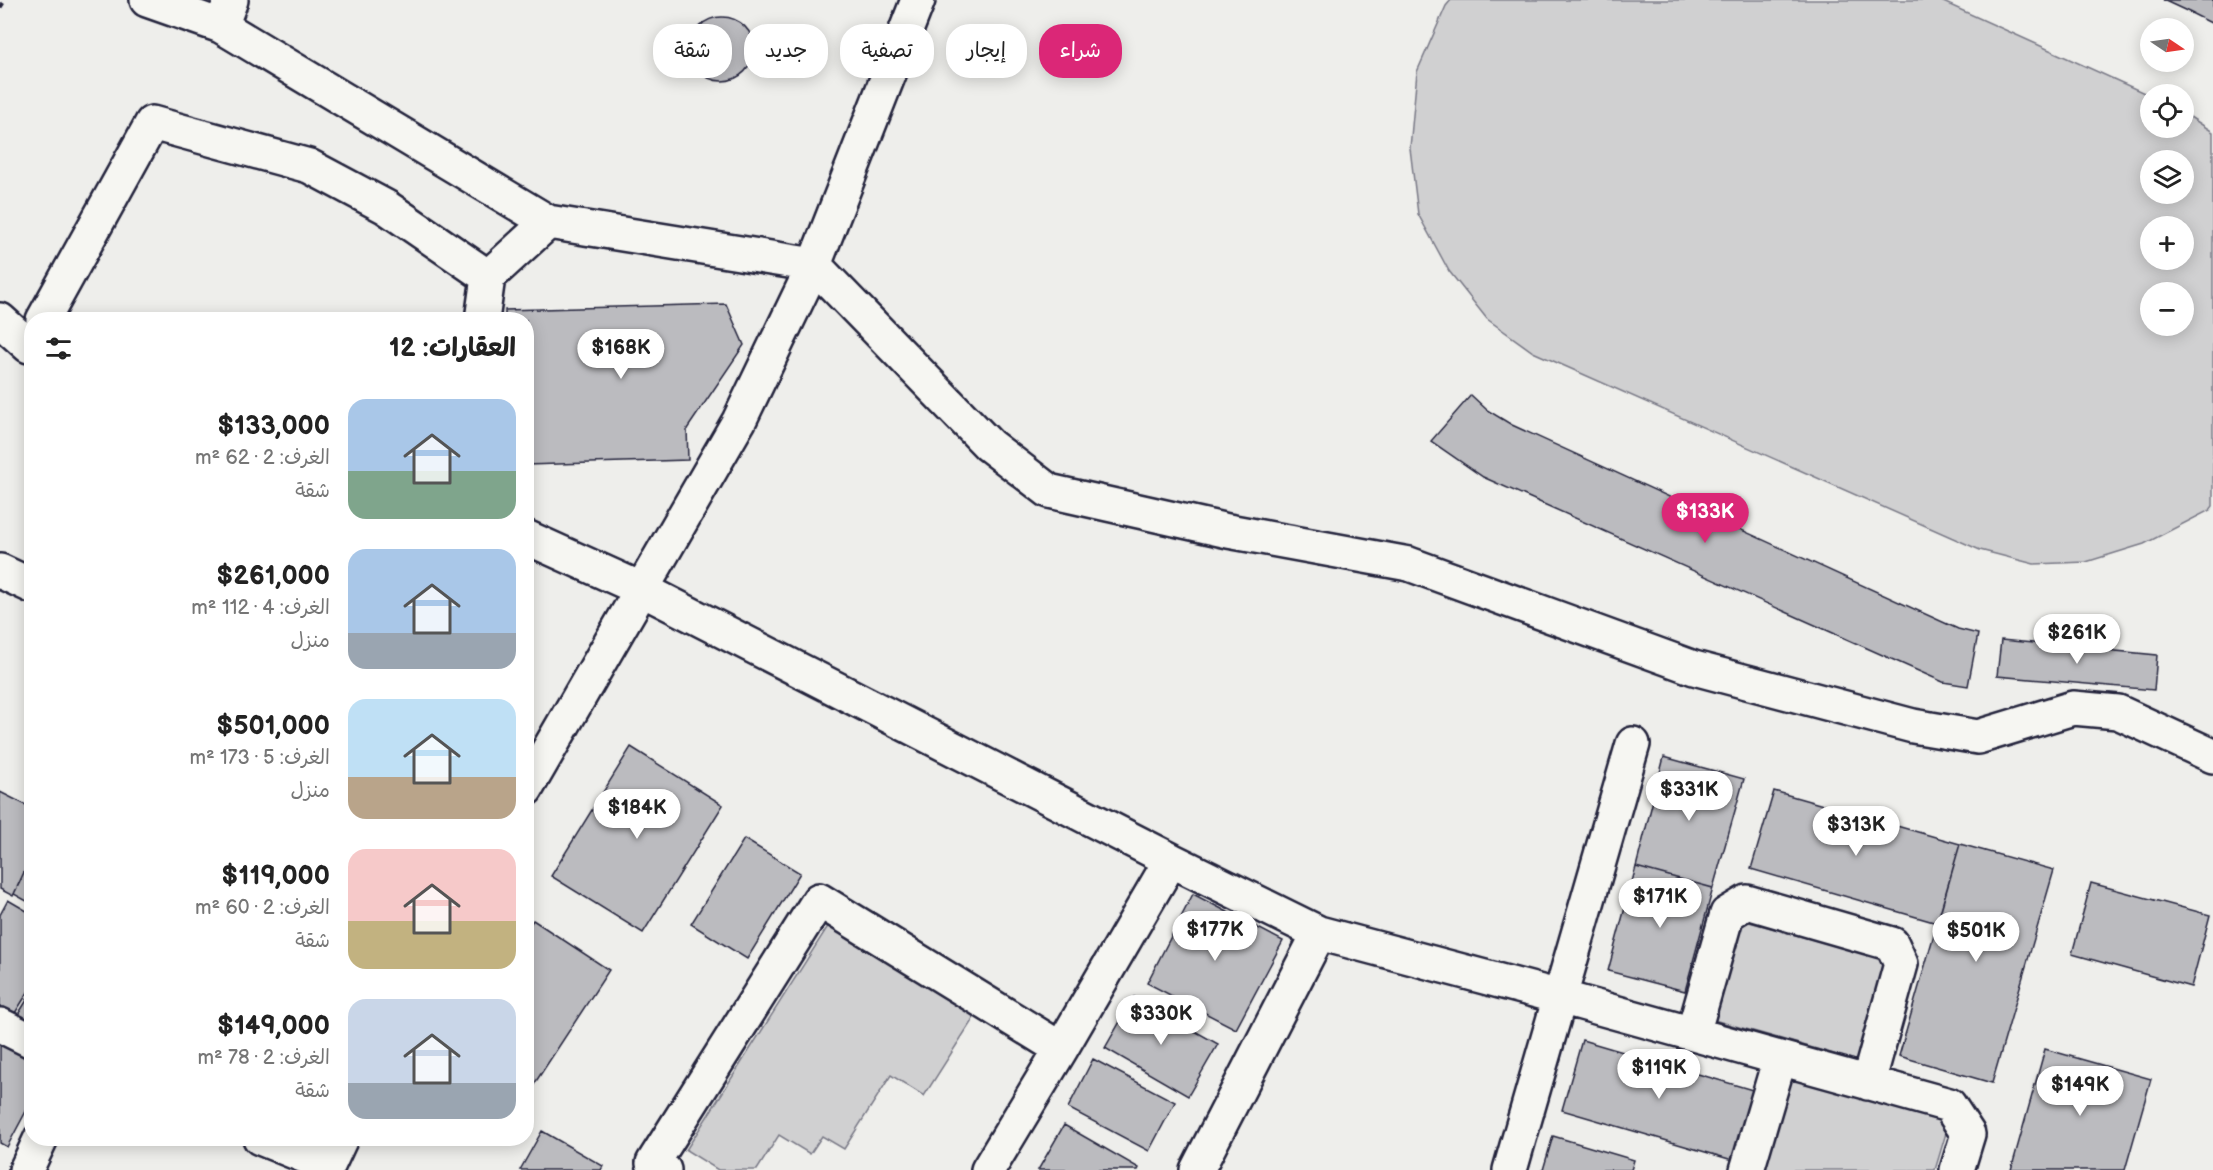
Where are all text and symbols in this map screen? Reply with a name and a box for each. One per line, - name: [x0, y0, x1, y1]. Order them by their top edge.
- north arrow: [2140, 18, 2194, 72]
- map controls: [2140, 18, 2194, 336]
- chip: شقة: [653, 24, 732, 78]
- chip: جديد: [744, 24, 828, 78]
- chip: تصفية: [840, 24, 934, 78]
- chip: إيجار: [946, 24, 1027, 78]
- chip: شراء: [1039, 24, 1122, 78]
- button: locate: [2140, 84, 2194, 138]
- button: layers: [2140, 150, 2194, 204]
- button: +: [2140, 216, 2194, 270]
- button: −: [2140, 282, 2194, 336]
- pin: $168K: [579, 329, 663, 380]
- icon: filters: [42, 332, 75, 365]
- text: العقارات: 12: [389, 333, 516, 364]
- text: $168K: [591, 336, 651, 360]
- text: $133,000: [217, 411, 330, 442]
- icon: home: [396, 423, 468, 495]
- text: الغرف: 2 · 62 m²: [195, 446, 330, 470]
- text: شقة: [295, 479, 330, 503]
- pin: $133K: [1663, 493, 1747, 544]
- text: $133K: [1676, 500, 1734, 524]
- text: $261,000: [216, 561, 330, 592]
- icon: home: [396, 573, 468, 645]
- text: الغرف: 4 · 112 m²: [191, 596, 330, 620]
- pin: $261K: [2035, 614, 2119, 665]
- text: $261K: [2047, 621, 2107, 645]
- text: منزل: [291, 629, 330, 653]
- text: $501,000: [216, 711, 330, 742]
- icon: home: [396, 723, 468, 795]
- text: الغرف: 5 · 173 m²: [189, 746, 330, 770]
- pin: $331K: [1647, 771, 1731, 822]
- text: $331K: [1660, 778, 1718, 802]
- text: منزل: [291, 779, 330, 803]
- pin: $184K: [595, 789, 679, 840]
- text: $184K: [608, 796, 667, 820]
- pin: $313K: [1814, 806, 1898, 857]
- text: $313K: [1827, 813, 1885, 837]
- text: $119,000: [221, 861, 330, 892]
- icon: home: [396, 873, 468, 945]
- pin: $171K: [1618, 878, 1702, 929]
- text: $171K: [1633, 885, 1687, 909]
- text: الغرف: 2 · 60 m²: [195, 896, 330, 920]
- pin: $177K: [1173, 911, 1257, 962]
- pin: $501K: [1934, 912, 2018, 963]
- text: $177K: [1186, 918, 1244, 942]
- text: $501K: [1946, 919, 2006, 943]
- text: شقة: [295, 929, 330, 953]
- pin: $330K: [1119, 995, 1203, 1046]
- text: $330K: [1130, 1002, 1192, 1026]
- text: $149,000: [217, 1011, 330, 1042]
- icon: home: [396, 1023, 468, 1095]
- text: الغرف: 2 · 78 m²: [198, 1046, 330, 1070]
- pin: $119K: [1617, 1049, 1701, 1100]
- text: $119K: [1631, 1056, 1687, 1080]
- pin: $149K: [2038, 1066, 2122, 1117]
- text: $149K: [2051, 1073, 2109, 1097]
- text: شقة: [295, 1079, 330, 1103]

